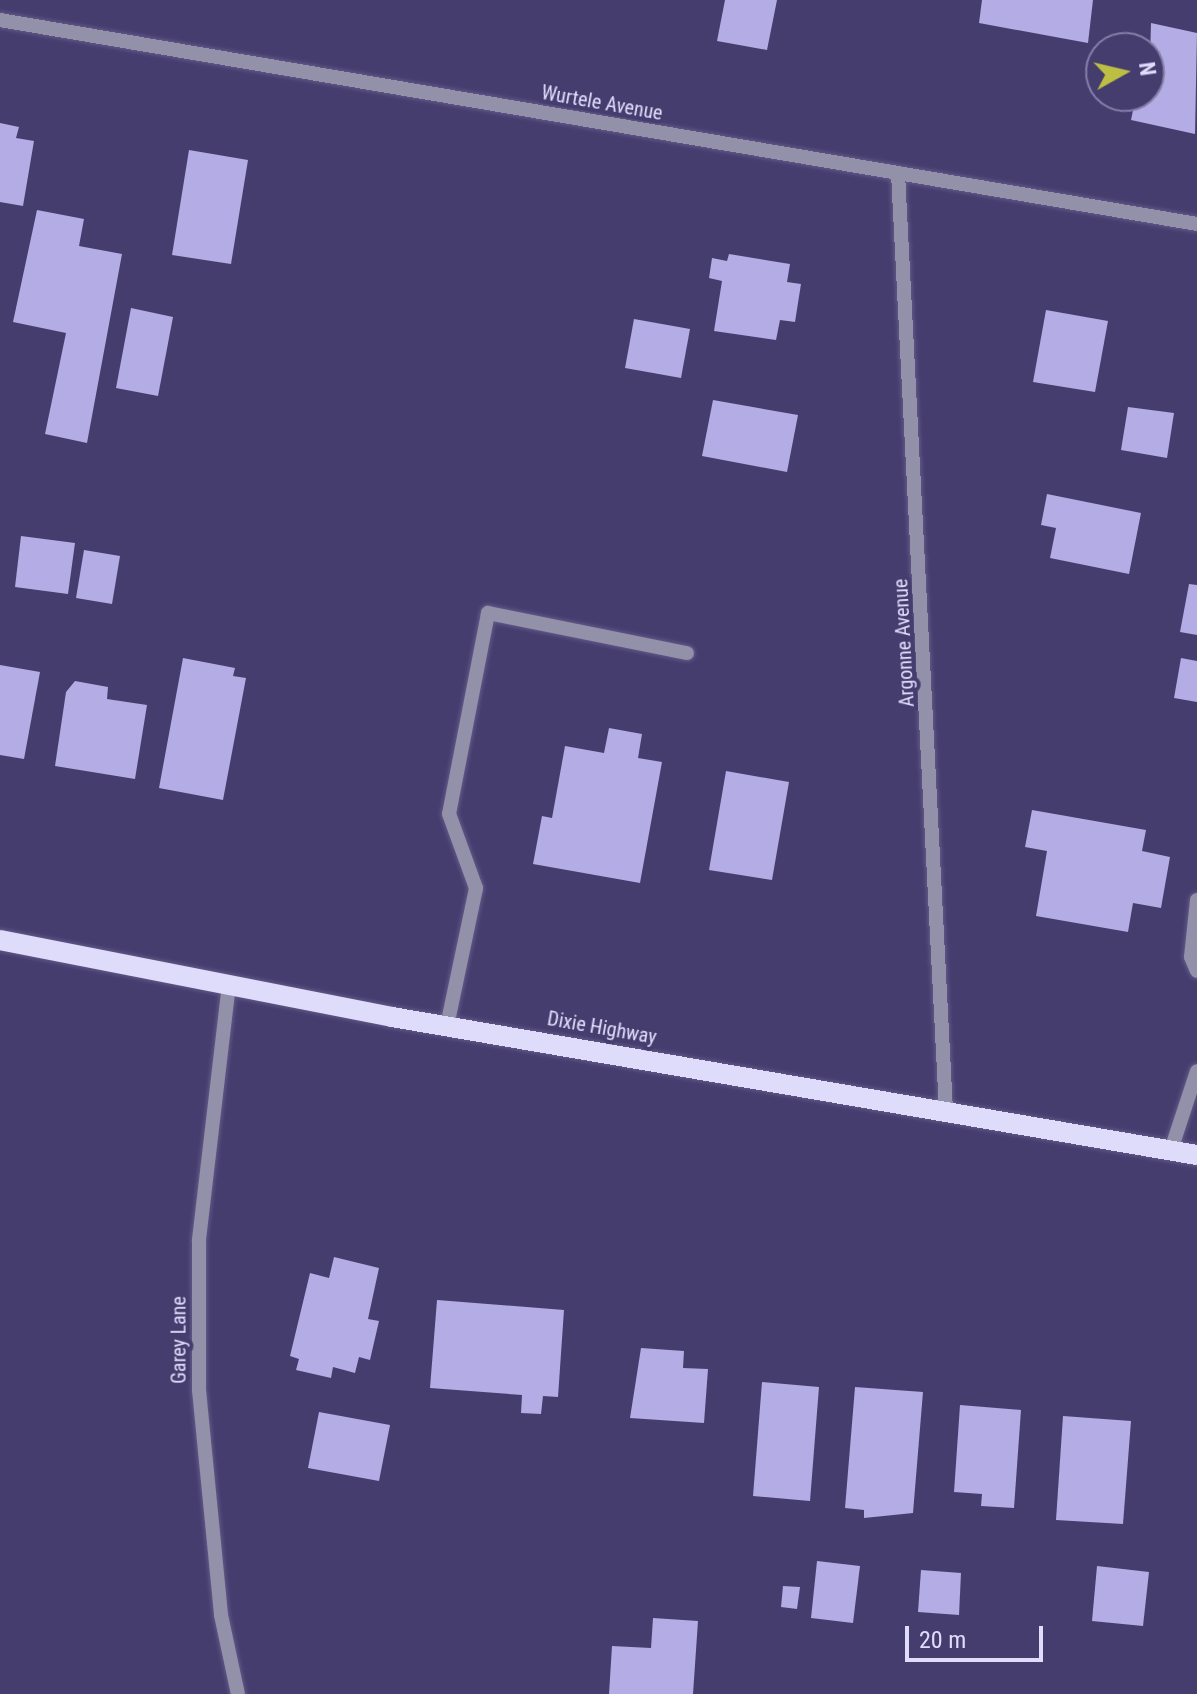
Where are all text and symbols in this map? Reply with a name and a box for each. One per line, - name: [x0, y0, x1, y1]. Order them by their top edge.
- north arrow: [1085, 32, 1165, 112]
- text: N: [1134, 60, 1161, 77]
- street label: Wurtele Avenue: [539, 81, 665, 125]
- street label: Argonne Avenue: [889, 578, 919, 708]
- street label: Dixie Highway: [545, 1007, 659, 1049]
- street label: Garey Lane: [167, 1296, 191, 1384]
- scale bar: [909, 1610, 1047, 1660]
- text: 20 m: [919, 1626, 966, 1654]

